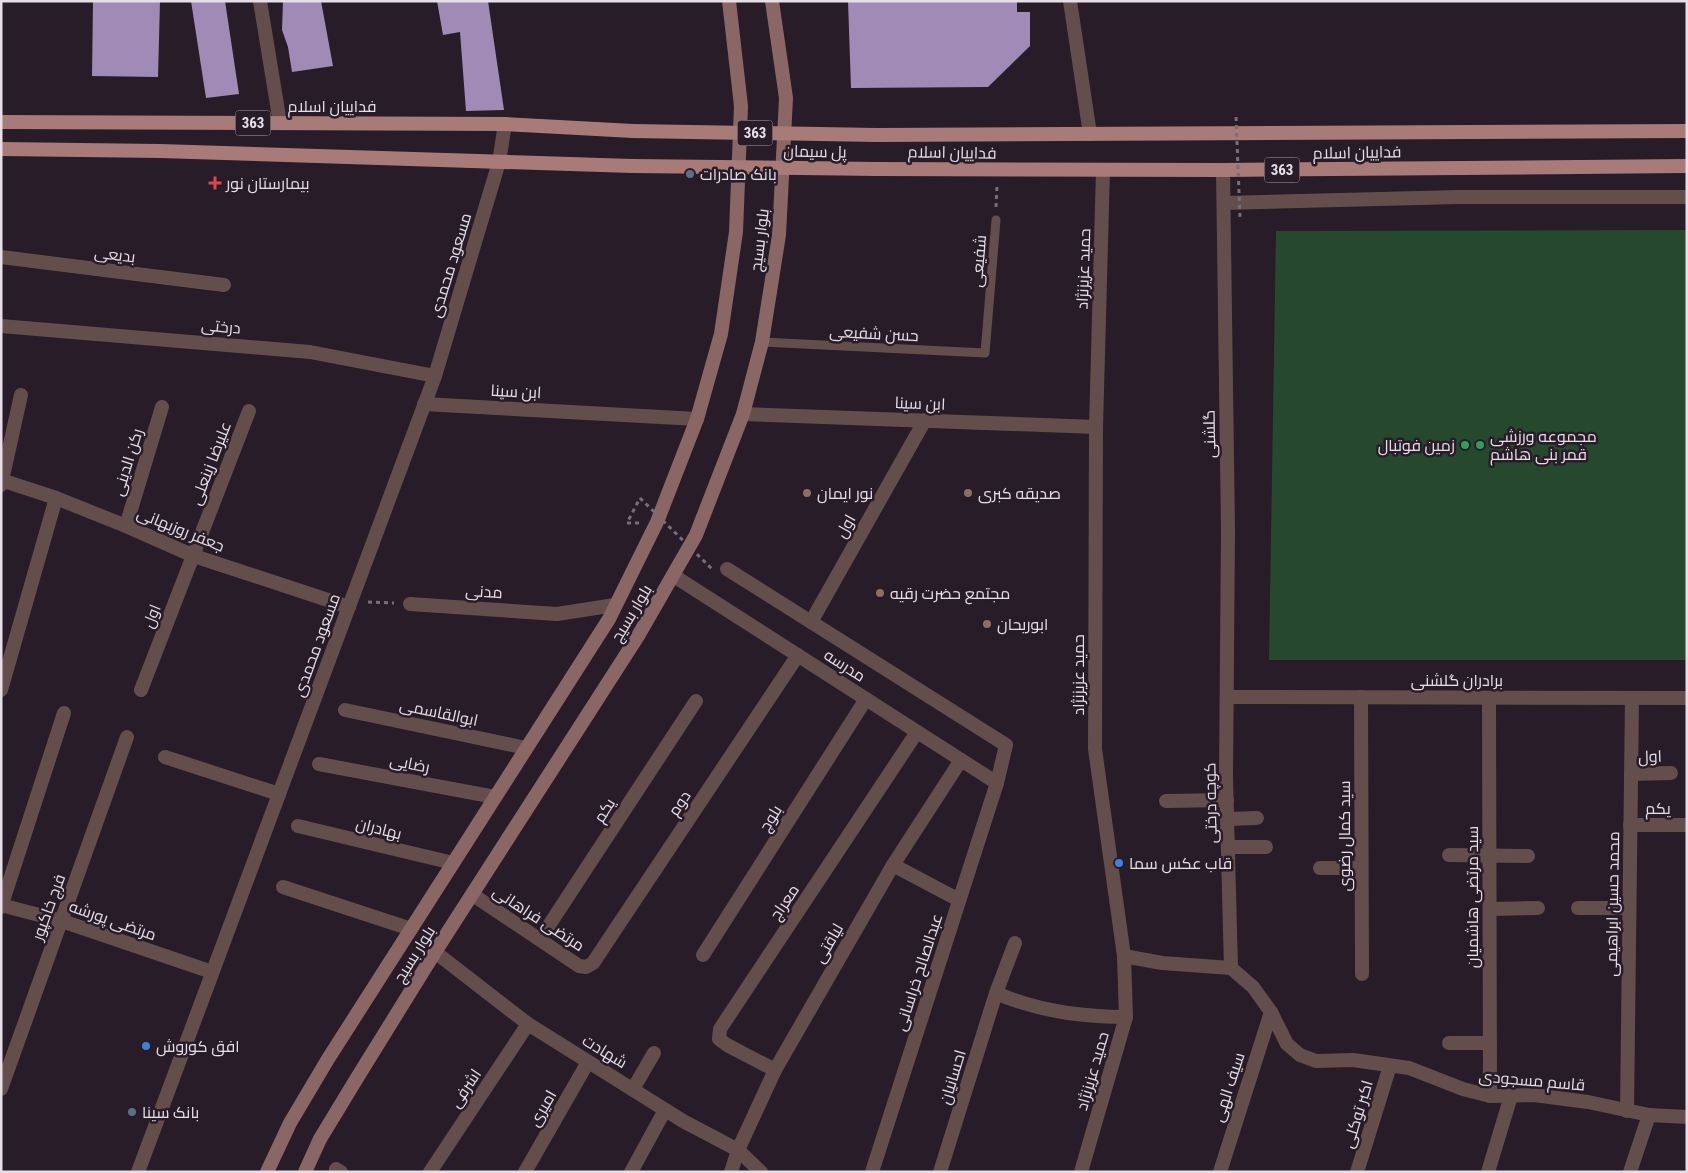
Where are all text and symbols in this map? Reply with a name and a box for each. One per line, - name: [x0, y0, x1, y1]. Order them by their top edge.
- street label: فداییان اسلام: [288, 97, 376, 118]
- road number: 363: [236, 110, 270, 136]
- road number: 363: [738, 120, 772, 146]
- street label: پل سیمان: [783, 141, 847, 164]
- street label: فداییان اسلام: [907, 142, 997, 165]
- street label: فداییان اسلام: [1312, 142, 1402, 165]
- road number: 363: [1264, 158, 1300, 182]
- place label: بانک صادرات: [700, 165, 777, 184]
- marker: بانک صادرات: [684, 168, 696, 180]
- place label: بیمارستان نور: [225, 174, 309, 194]
- marker: بیمارستان نور: [208, 176, 222, 190]
- street label: بلوار بسیج: [746, 207, 775, 273]
- street label: مسعود محمدی: [426, 210, 476, 320]
- street label: حمید عزیزنژاد: [1073, 228, 1094, 310]
- street label: شفیعی: [967, 234, 991, 288]
- street label: بدیعی: [93, 243, 137, 267]
- street label: درختی: [200, 315, 242, 339]
- street label: حسن شفیعی: [829, 322, 919, 346]
- street label: ابن سینا: [490, 381, 542, 403]
- street label: ابن سینا: [894, 393, 946, 415]
- street label: گلشنی: [1200, 410, 1220, 458]
- street label: علیرضا زینعلی: [186, 419, 236, 508]
- street label: رکن الدینی: [108, 426, 148, 498]
- place label: مجموعه ورزشی قمر بنی هاشم: [1490, 427, 1597, 466]
- place label: زمین فوتبال: [1378, 436, 1455, 456]
- marker: زمین فوتبال: [1459, 439, 1471, 451]
- marker: مجموعه ورزشی قمر بنی هاشم: [1474, 439, 1486, 451]
- place label: نور ایمان: [817, 484, 873, 504]
- place label: صدیقه کبری: [978, 484, 1061, 504]
- marker: نور ایمان: [801, 487, 813, 499]
- marker: صدیقه کبری: [962, 487, 974, 499]
- street label: جعفر روزبهانی: [134, 503, 227, 557]
- street label: اول: [831, 511, 860, 542]
- street label: مدنی: [465, 581, 503, 603]
- street label: بلوار بسیج: [607, 581, 658, 646]
- place label: مجتمع حضرت رقیه: [890, 584, 1010, 605]
- marker: مجتمع حضرت رقیه: [874, 587, 886, 599]
- street label: مسعود محمدی: [289, 591, 345, 700]
- street label: اول: [138, 602, 166, 631]
- place label: ابوریحان: [997, 615, 1048, 635]
- marker: ابوریحان: [981, 618, 993, 630]
- street label: حمید عزیزنژاد: [1069, 634, 1088, 716]
- street label: مدرسه: [820, 645, 869, 686]
- street label: برادران گلشنی: [1411, 671, 1503, 691]
- street label: ابوالقاسمی: [398, 695, 480, 731]
- street label: اول: [1638, 747, 1662, 767]
- street label: رضایی: [388, 750, 432, 778]
- street label: کوچه درختی: [1200, 762, 1223, 844]
- street label: سید کمال رضوی: [1335, 781, 1355, 891]
- street label: دوم: [664, 787, 696, 821]
- street label: یکم: [590, 794, 621, 827]
- street label: یکم: [1645, 799, 1671, 820]
- street label: بلوچ: [755, 801, 788, 836]
- street label: بهادران: [354, 814, 404, 844]
- street label: سید مرتضی هاشمیان: [1463, 826, 1483, 968]
- street label: محمد حسین ابراهیمی: [1602, 831, 1624, 977]
- place label: قاب عکس سما: [1129, 854, 1232, 874]
- marker: قاب عکس سما: [1113, 857, 1125, 869]
- street label: فرج خاکپور: [27, 871, 71, 945]
- street label: معراج: [766, 881, 805, 925]
- street label: مرتضی فراهانی: [489, 882, 588, 956]
- street label: مرتضی پورشه: [66, 897, 159, 946]
- street label: عبدالصالح خراسانی: [891, 911, 948, 1034]
- street label: لیاقتی: [810, 920, 848, 967]
- street label: بلوار بسیج: [390, 922, 441, 987]
- street label: حمید عزیزنژاد: [1072, 1030, 1113, 1113]
- street label: شهادت: [578, 1031, 631, 1073]
- place label: افق کوروش: [156, 1037, 240, 1057]
- marker: افق کوروش: [140, 1040, 152, 1052]
- street label: احسانیان: [935, 1048, 971, 1107]
- street label: سیف الهی: [1208, 1050, 1250, 1125]
- street label: اشرفی: [446, 1065, 486, 1112]
- street label: قاسم مسجودی: [1478, 1066, 1586, 1097]
- street label: اکبر توکلی: [1338, 1078, 1378, 1151]
- street label: امیری: [525, 1087, 561, 1130]
- place label: بانک سینا: [142, 1103, 199, 1122]
- marker: بانک سینا: [126, 1106, 138, 1118]

